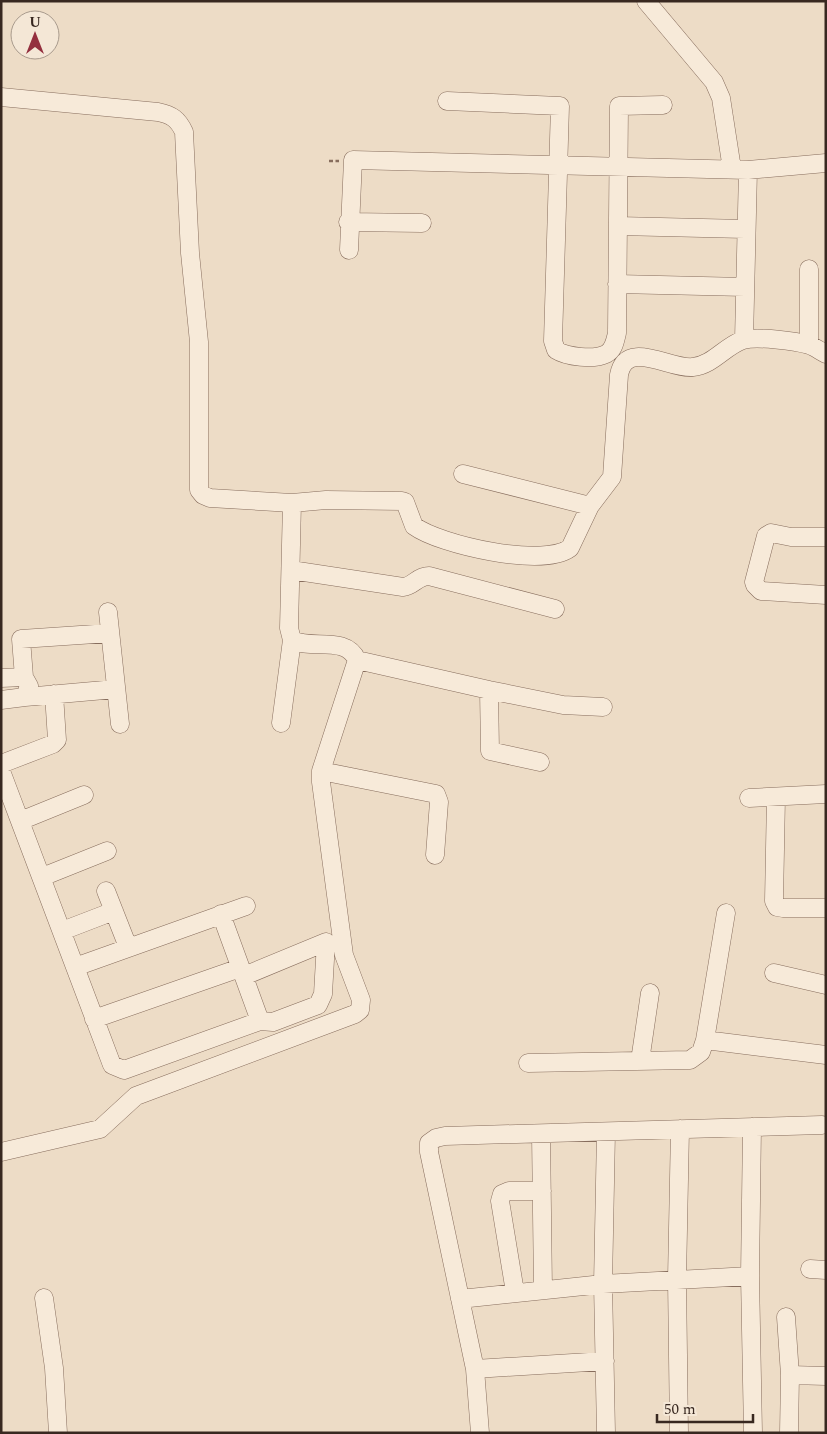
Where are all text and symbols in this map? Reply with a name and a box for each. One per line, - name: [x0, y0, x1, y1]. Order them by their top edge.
- north arrow: [10, 10, 60, 60]
- text: U: [29, 12, 41, 33]
- scale bar: [657, 1392, 753, 1424]
- text: 50 m: [664, 1398, 696, 1421]

